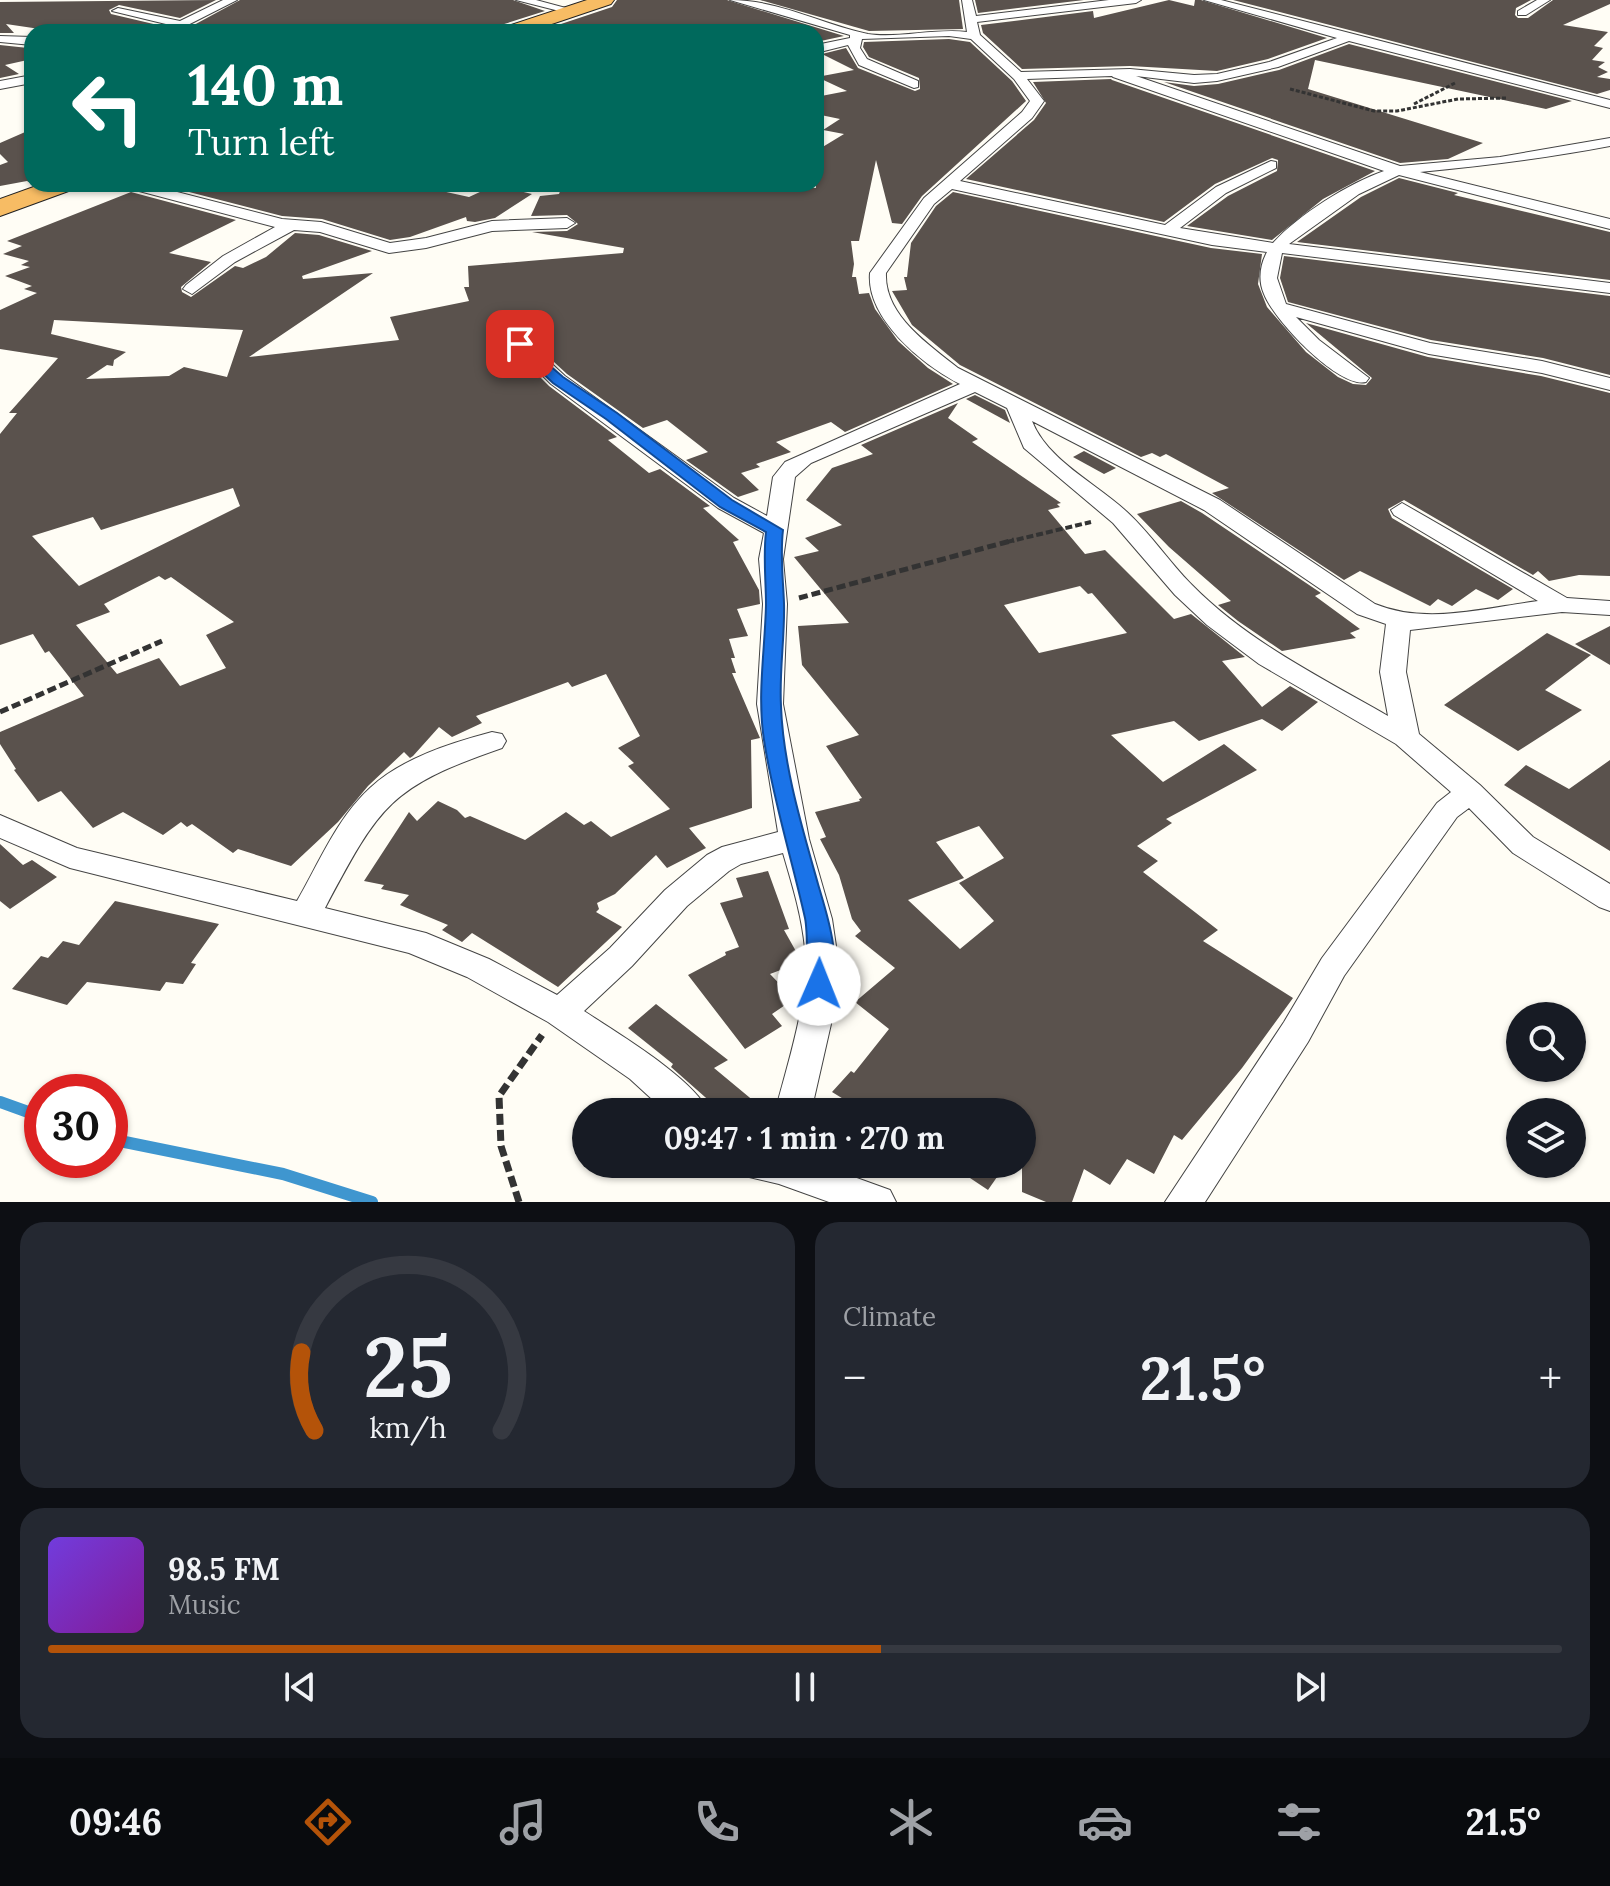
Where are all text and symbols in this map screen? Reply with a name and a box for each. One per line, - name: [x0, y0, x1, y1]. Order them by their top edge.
- text: 140 m: [188, 49, 343, 120]
- icon: left: [56, 56, 160, 160]
- text: Turn left: [188, 119, 335, 165]
- pin: [486, 310, 554, 378]
- icon: arrive: [498, 322, 542, 366]
- position arrow: [777, 942, 861, 1026]
- map controls: [1506, 1002, 1586, 1178]
- button: search: [1506, 1002, 1586, 1082]
- speed limit sign: 30: [24, 1074, 128, 1178]
- button: layers: [1506, 1098, 1586, 1178]
- text: 09:47 · 1 min · 270 m: [664, 1119, 944, 1157]
- text: Climate: [843, 1300, 936, 1333]
- text: 25: [363, 1313, 452, 1420]
- text: 21.5°: [1140, 1340, 1265, 1416]
- text: −: [843, 1350, 866, 1406]
- text: +: [1539, 1350, 1562, 1406]
- text: km/h: [369, 1409, 446, 1446]
- text: 98.5 FM: [168, 1550, 280, 1588]
- text: Music: [168, 1588, 241, 1621]
- icon: previous: [278, 1665, 322, 1709]
- icon: pause: [783, 1665, 827, 1709]
- icon: next: [1288, 1665, 1332, 1709]
- icon: directions: [300, 1794, 356, 1850]
- icon: music: [495, 1794, 551, 1850]
- icon: phone: [689, 1794, 745, 1850]
- icon: climate: [883, 1794, 939, 1850]
- icon: car: [1077, 1794, 1133, 1850]
- icon: filters: [1271, 1794, 1327, 1850]
- text: 09:46: [69, 1799, 162, 1845]
- text: 21.5°: [1465, 1799, 1541, 1845]

